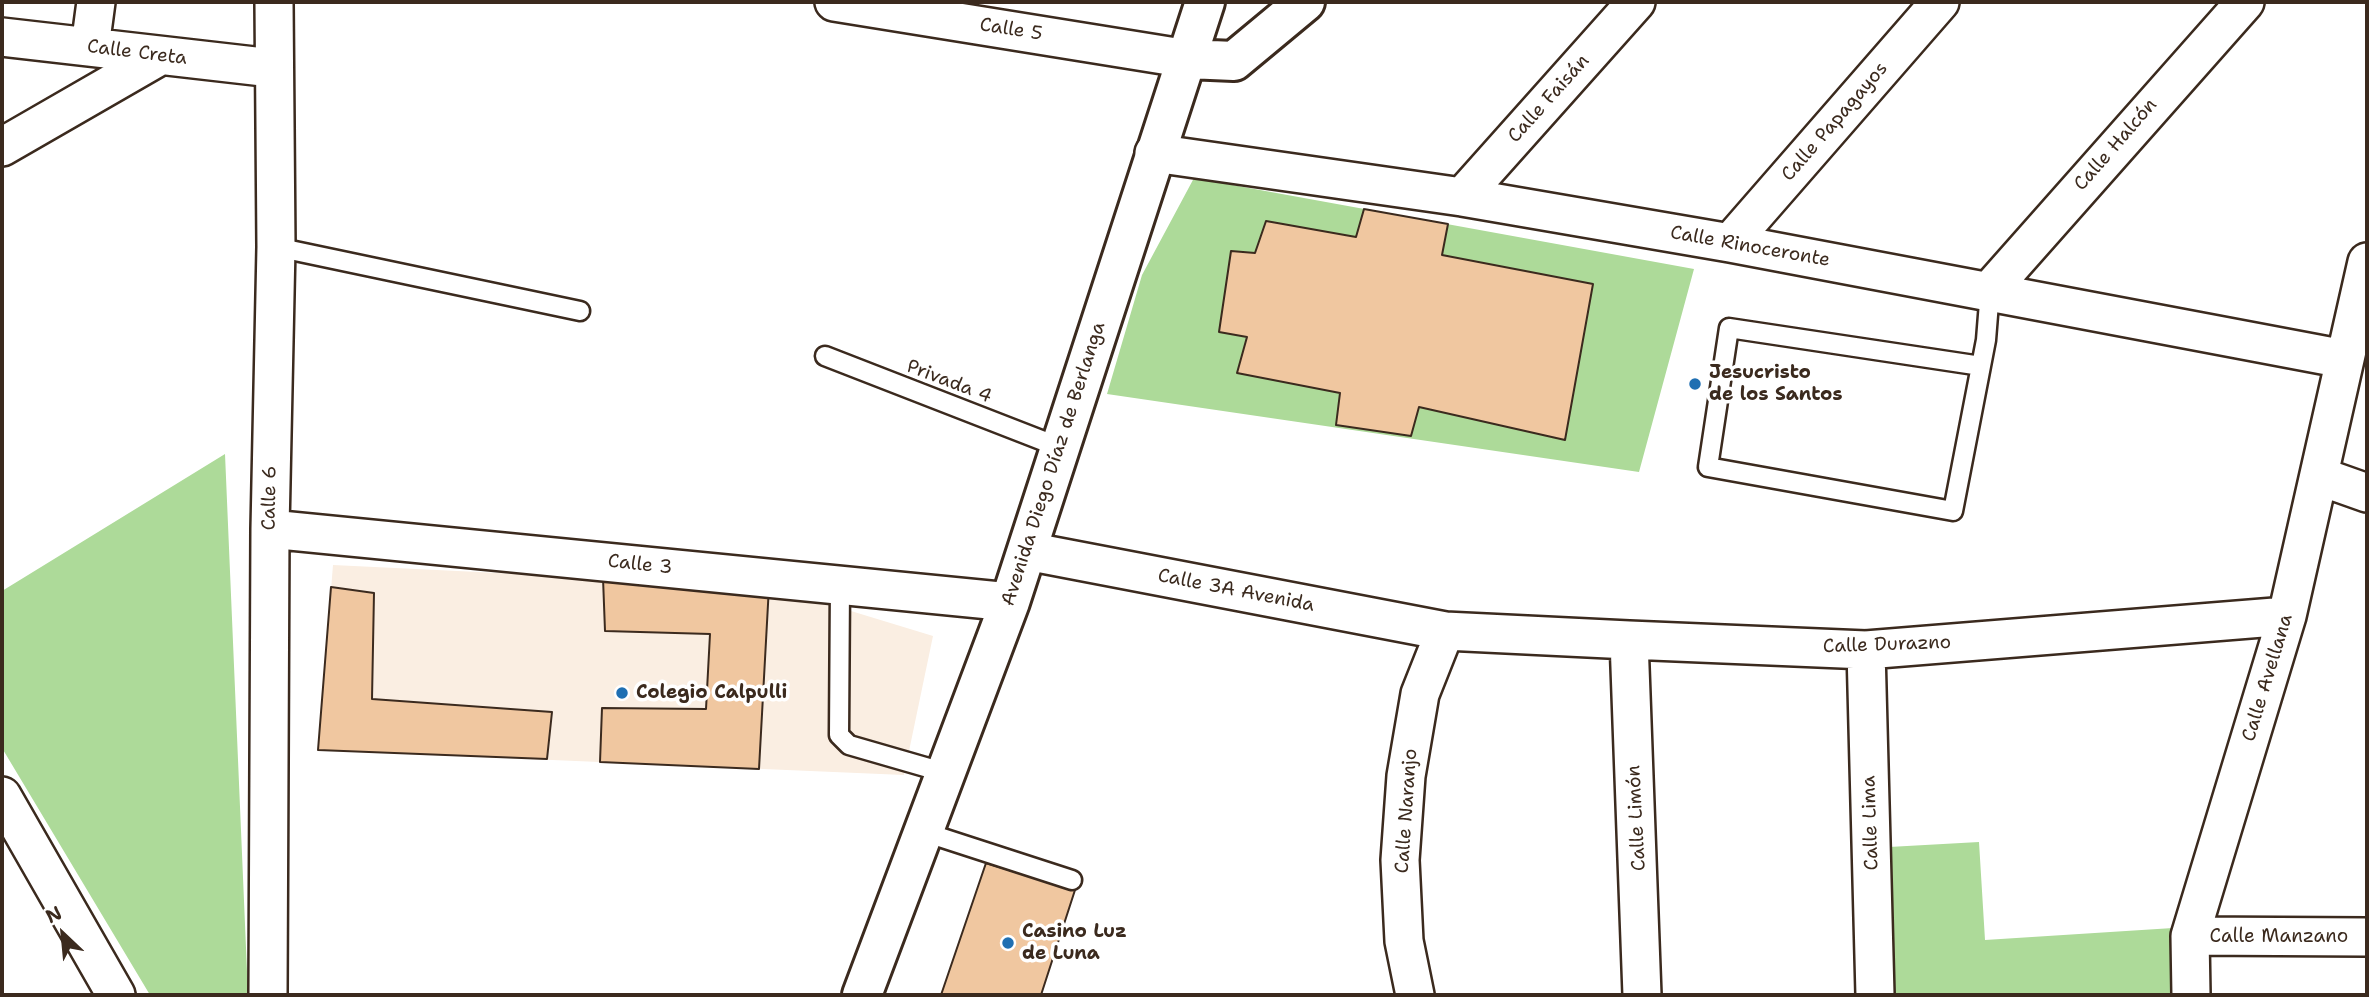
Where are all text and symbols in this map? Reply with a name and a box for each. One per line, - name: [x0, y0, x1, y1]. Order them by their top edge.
- street label: Calle 5: [978, 14, 1044, 46]
- street label: Calle Creta: [86, 36, 188, 70]
- street label: Calle Faisán: [1504, 50, 1594, 148]
- street label: Calle Papagayos: [1777, 58, 1893, 186]
- street label: Calle Halcón: [2070, 94, 2162, 196]
- street label: Calle Rinoceronte: [1668, 222, 1832, 272]
- street label: Avenida Diego Díaz de Berlanga: [997, 319, 1111, 609]
- street label: Privada 4: [903, 355, 995, 409]
- place label: Jesucristo de los Santos: [1709, 362, 1843, 406]
- marker: Jesucristo de los Santos: [1687, 376, 1703, 392]
- street label: Calle 6: [258, 465, 282, 531]
- street label: Calle 3: [607, 550, 673, 580]
- street label: Calle 3A Avenida: [1156, 565, 1316, 617]
- street label: Calle Avellana: [2238, 612, 2298, 744]
- street label: Calle Durazno: [1822, 631, 1952, 659]
- place label: Colegio Calpulli: [636, 682, 787, 704]
- marker: Colegio Calpulli: [614, 685, 630, 701]
- street label: Calle Naranjo: [1391, 748, 1423, 874]
- street label: Calle Limón: [1623, 765, 1651, 871]
- street label: Calle Lima: [1858, 775, 1884, 871]
- north arrow: [28, 899, 98, 969]
- text: N: [41, 900, 66, 929]
- place label: Casino Luz de Luna: [1022, 921, 1127, 965]
- street label: Calle Manzano: [2210, 926, 2348, 948]
- marker: Casino Luz de Luna: [1000, 935, 1016, 951]

